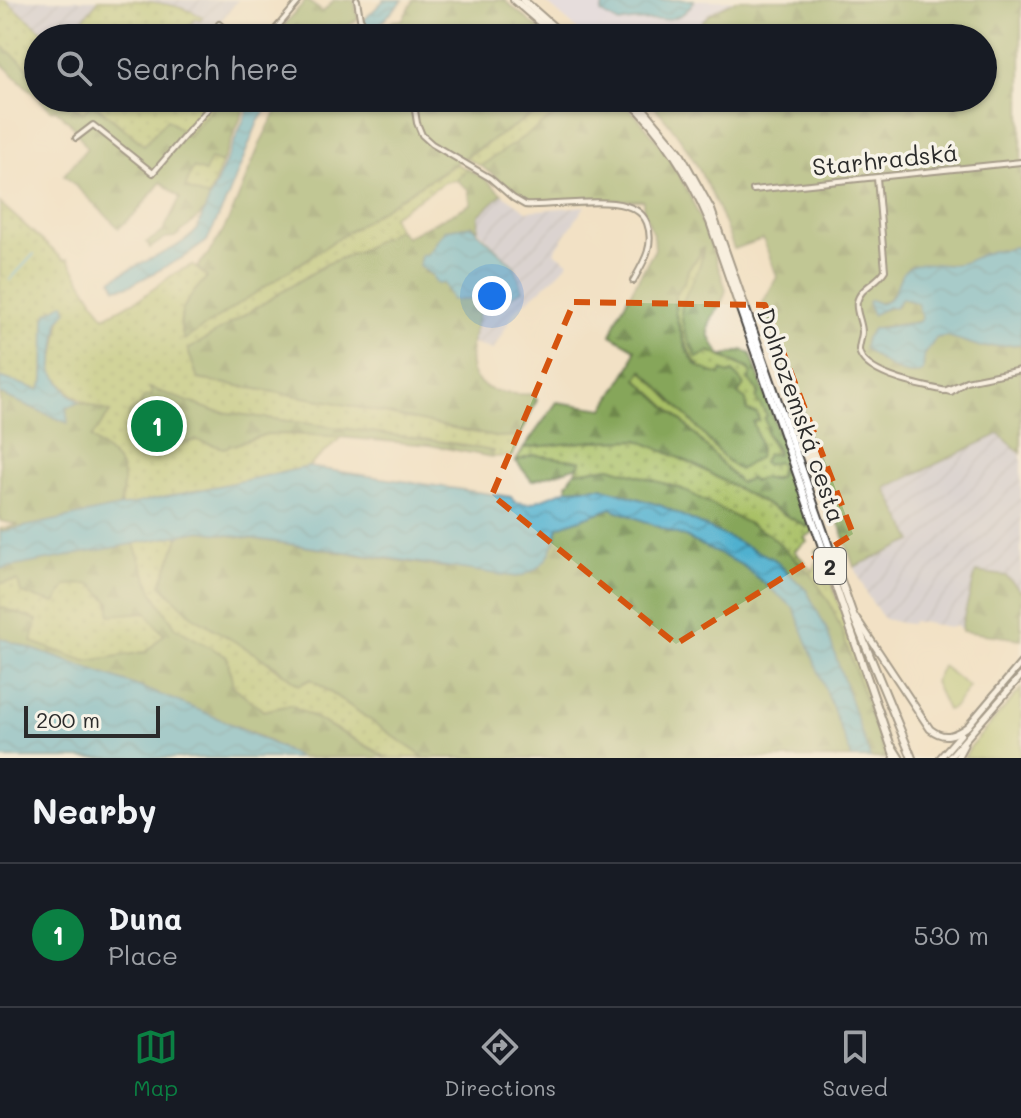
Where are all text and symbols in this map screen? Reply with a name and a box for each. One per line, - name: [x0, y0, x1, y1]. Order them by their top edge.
- search box: [24, 24, 997, 112]
- icon: search: [52, 46, 96, 90]
- text: Search here: [116, 48, 299, 88]
- street label: Starhradská: [811, 136, 959, 182]
- your location: [472, 276, 512, 316]
- street label: Dolnozemská cesta: [751, 304, 853, 526]
- pin: 1: [131, 396, 183, 456]
- road number: 2: [814, 548, 846, 584]
- scale bar: [24, 702, 160, 738]
- text: 200 m: [36, 705, 100, 734]
- text: Nearby: [32, 788, 157, 833]
- text: Duna: [108, 898, 182, 938]
- text: 1: [52, 918, 64, 952]
- text: 530 m: [914, 918, 989, 952]
- text: Place: [108, 938, 178, 972]
- tab: Map: [133, 1025, 178, 1102]
- tab: Directions: [444, 1025, 556, 1102]
- tab: Saved: [823, 1025, 888, 1102]

